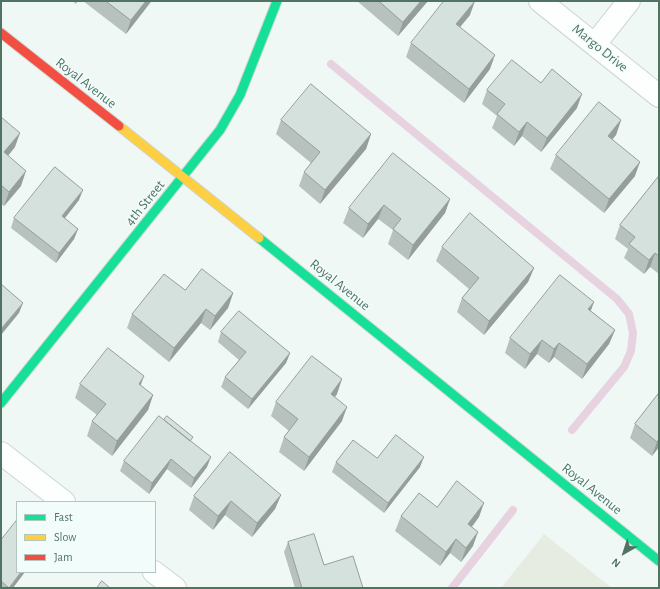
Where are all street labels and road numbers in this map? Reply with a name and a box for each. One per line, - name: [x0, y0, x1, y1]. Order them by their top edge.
- street label: Margo Drive: [569, 20, 631, 76]
- street label: Royal Avenue: [52, 54, 120, 112]
- street label: 4th Street: [122, 177, 168, 229]
- street label: Royal Avenue: [306, 256, 374, 314]
- street label: Royal Avenue: [558, 460, 626, 518]

